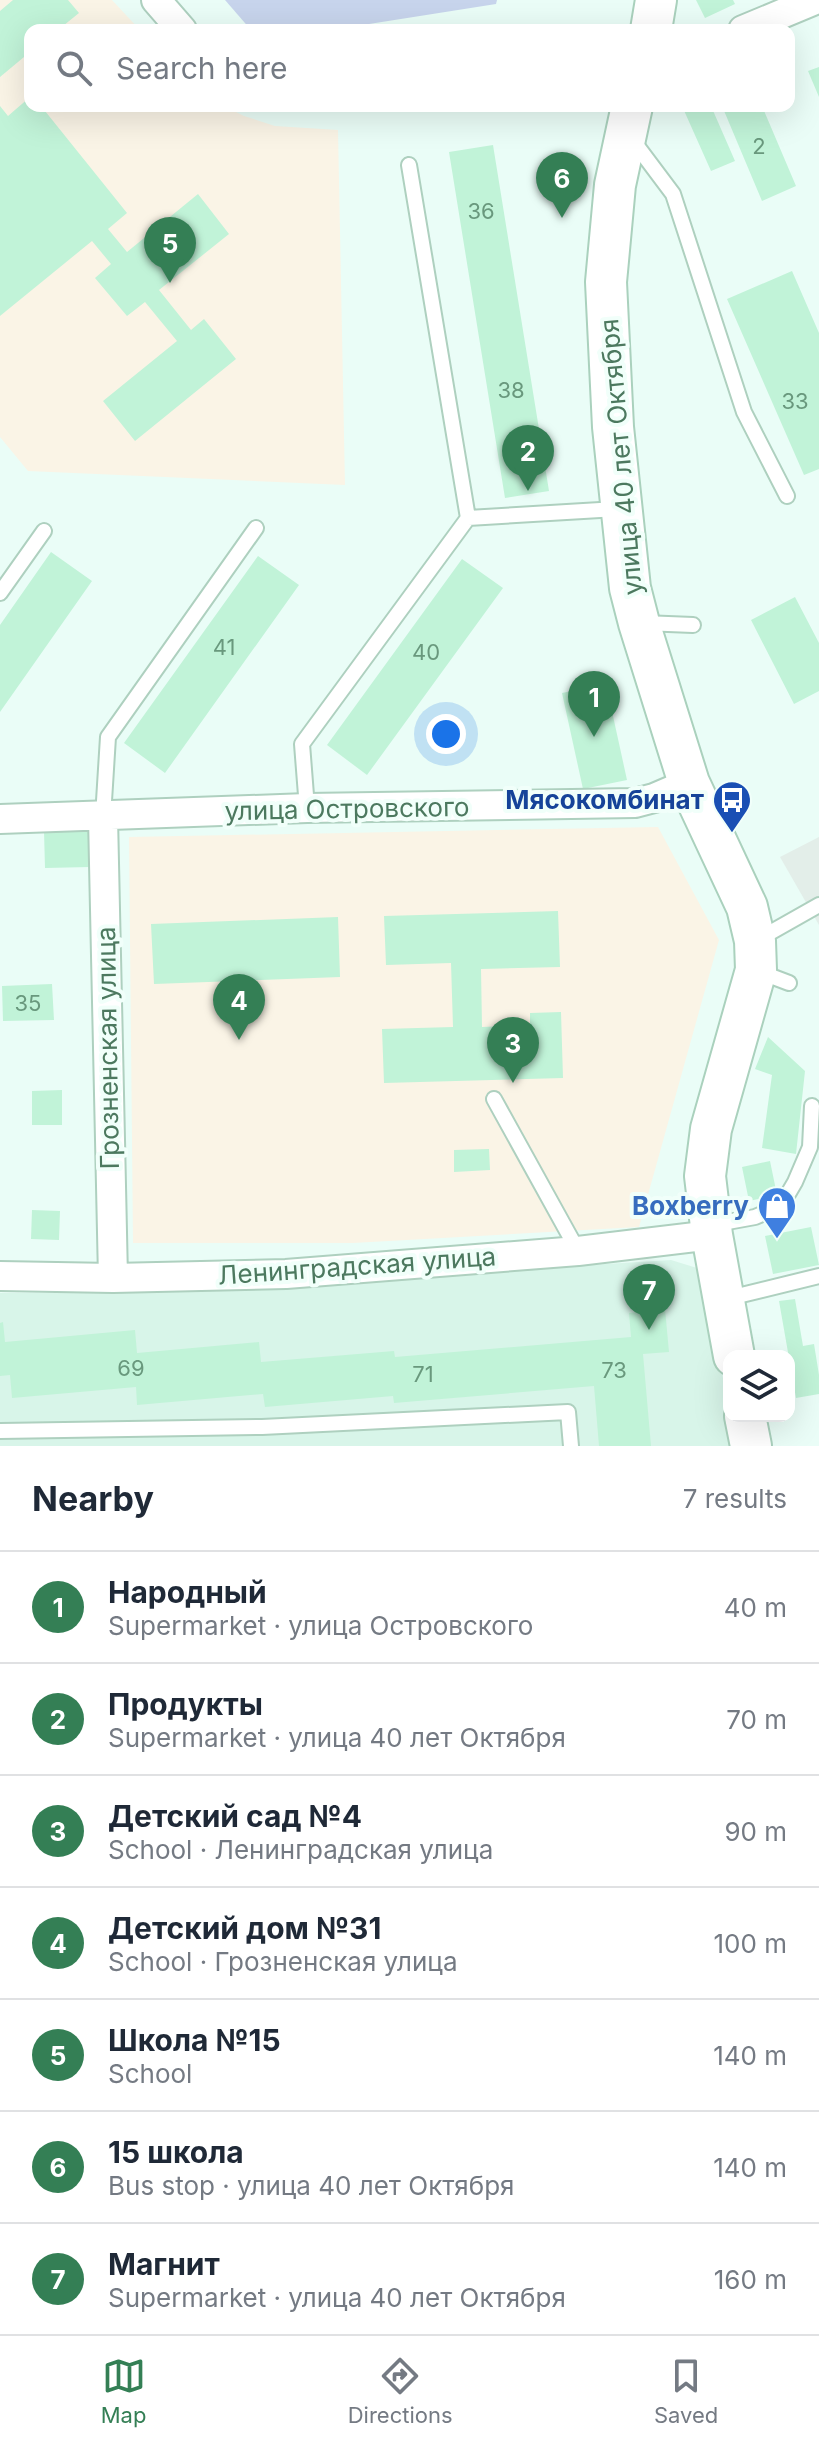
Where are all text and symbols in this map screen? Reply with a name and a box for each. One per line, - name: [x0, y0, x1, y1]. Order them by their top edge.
- search box: [24, 24, 795, 112]
- icon: search: [52, 46, 96, 90]
- text: Search here: [116, 50, 288, 86]
- house number: 2: [752, 133, 766, 159]
- pin: 6: [536, 152, 588, 218]
- house number: 36: [467, 198, 495, 224]
- pin: 5: [144, 217, 196, 283]
- street label: улица 40 лет Октября: [593, 317, 648, 597]
- house number: 38: [497, 377, 525, 403]
- house number: 33: [781, 388, 809, 414]
- pin: 2: [502, 425, 554, 491]
- house number: 41: [213, 634, 235, 660]
- house number: 40: [412, 639, 440, 665]
- pin: 1: [568, 671, 620, 737]
- your location: [426, 714, 466, 754]
- bus stop icon: Мясокомбинат: [711, 779, 753, 834]
- place label: Мясокомбинат: [505, 784, 704, 815]
- street label: улица Островского: [224, 791, 470, 826]
- street label: Грозненская улица: [90, 926, 125, 1170]
- pin: 4: [213, 974, 265, 1040]
- house number: 35: [15, 990, 41, 1016]
- pin: 3: [487, 1017, 539, 1083]
- shop icon: Boxberry: [756, 1185, 798, 1240]
- place label: Boxberry: [632, 1190, 749, 1221]
- street label: Ленинградская улица: [217, 1240, 497, 1291]
- pin: 7: [623, 1264, 675, 1330]
- map controls: [723, 1350, 795, 1422]
- button: layers: [723, 1350, 795, 1422]
- house number: 69: [117, 1355, 145, 1381]
- house number: 73: [601, 1357, 627, 1383]
- house number: 71: [412, 1361, 434, 1387]
- text: Nearby: [32, 1478, 154, 1519]
- text: 7 results: [683, 1483, 787, 1514]
- text: Народный: [108, 1574, 267, 1610]
- text: 1: [52, 1592, 64, 1623]
- text: 40 m: [724, 1592, 787, 1623]
- text: Supermarket · улица Островского: [108, 1610, 533, 1641]
- text: Продукты: [108, 1686, 263, 1722]
- text: 2: [50, 1704, 66, 1735]
- text: 70 m: [726, 1704, 787, 1735]
- text: Supermarket · улица 40 лет Октября: [108, 1722, 566, 1753]
- text: Детский сад №4: [108, 1798, 362, 1834]
- text: 3: [50, 1816, 66, 1847]
- text: 90 m: [724, 1816, 787, 1847]
- text: School · Ленинградская улица: [108, 1834, 493, 1865]
- text: Детский дом №31: [108, 1910, 381, 1946]
- text: 4: [49, 1928, 67, 1959]
- text: 100 m: [714, 1928, 787, 1959]
- text: School · Грозненская улица: [108, 1946, 458, 1977]
- text: Школа №15: [108, 2022, 281, 2058]
- text: 5: [50, 2040, 66, 2071]
- text: 140 m: [713, 2040, 787, 2071]
- text: School: [108, 2058, 192, 2089]
- text: 15 школа: [108, 2134, 244, 2170]
- text: 6: [50, 2152, 66, 2183]
- text: 140 m: [713, 2152, 787, 2183]
- text: Bus stop · улица 40 лет Октября: [108, 2170, 515, 2201]
- text: Магнит: [108, 2246, 220, 2282]
- text: 7: [50, 2264, 66, 2295]
- text: 160 m: [714, 2264, 787, 2295]
- text: Supermarket · улица 40 лет Октября: [108, 2282, 566, 2313]
- tab: Map: [101, 2354, 146, 2428]
- tab: Directions: [348, 2354, 453, 2428]
- tab: Saved: [654, 2354, 718, 2428]

